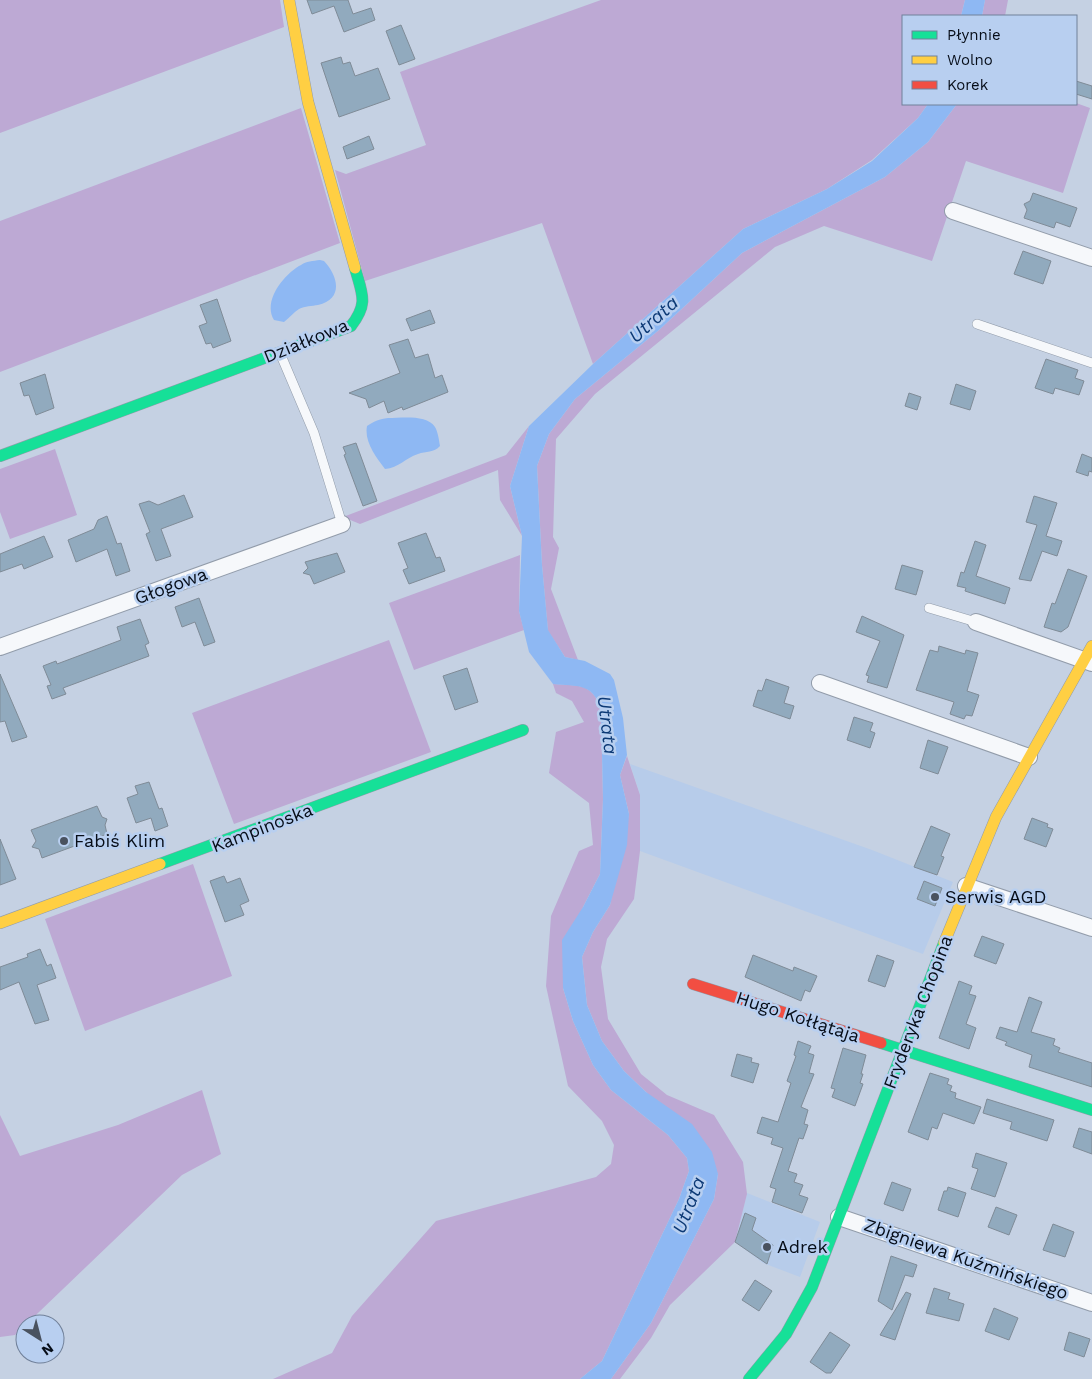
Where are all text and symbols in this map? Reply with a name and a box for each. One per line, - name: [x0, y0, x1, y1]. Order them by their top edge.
- legend: [902, 15, 1077, 105]
- text: Płynnie: [947, 26, 1001, 44]
- text: Wolno: [947, 51, 993, 69]
- text: Korek: [947, 76, 989, 94]
- water label: Utrata: [624, 291, 683, 348]
- street label: Działkowa: [260, 314, 351, 367]
- street label: Głogowa: [132, 563, 210, 608]
- water label: Utrata: [592, 694, 623, 756]
- street label: Kampinoska: [208, 799, 315, 856]
- place label: Fabiś Klim: [74, 830, 165, 851]
- marker: Fabiś Klim: [58, 835, 70, 847]
- place label: Serwis AGD: [945, 886, 1047, 907]
- marker: Serwis AGD: [929, 891, 941, 903]
- street label: Fryderyka Chopina: [879, 932, 957, 1092]
- street label: Hugo Kołłątaja: [734, 987, 862, 1046]
- water label: Utrata: [667, 1173, 710, 1237]
- street label: Zbigniewa Kuźmińskiego: [861, 1214, 1071, 1303]
- place label: Adrek: [777, 1236, 828, 1257]
- marker: Adrek: [761, 1241, 773, 1253]
- north arrow: [15, 1314, 65, 1364]
- text: N: [39, 1340, 57, 1359]

